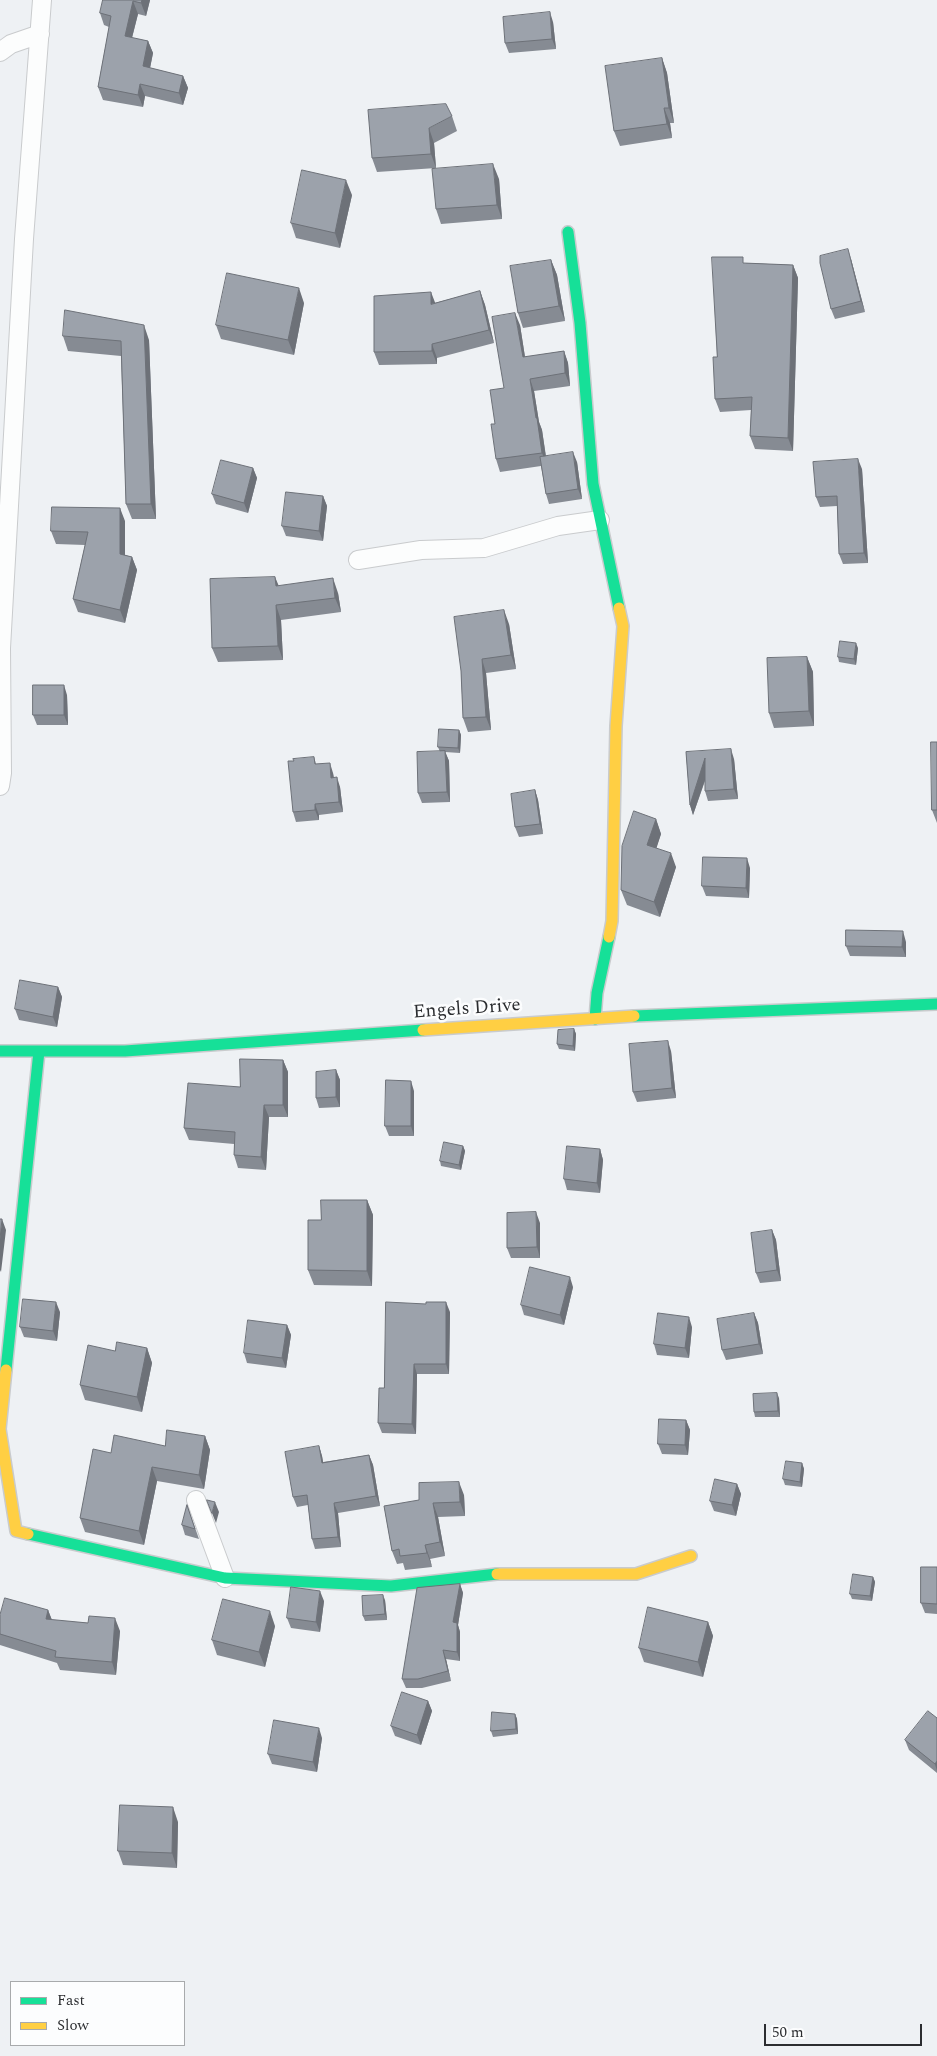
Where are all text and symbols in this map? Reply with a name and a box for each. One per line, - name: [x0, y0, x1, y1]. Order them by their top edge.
- street label: Engels Drive: [412, 995, 522, 1025]
- legend: [10, 1981, 185, 2046]
- text: Fast: [57, 1989, 85, 2012]
- text: Slow: [57, 2014, 89, 2037]
- scale bar: [767, 2014, 924, 2046]
- text: 50 m: [772, 2021, 804, 2044]

